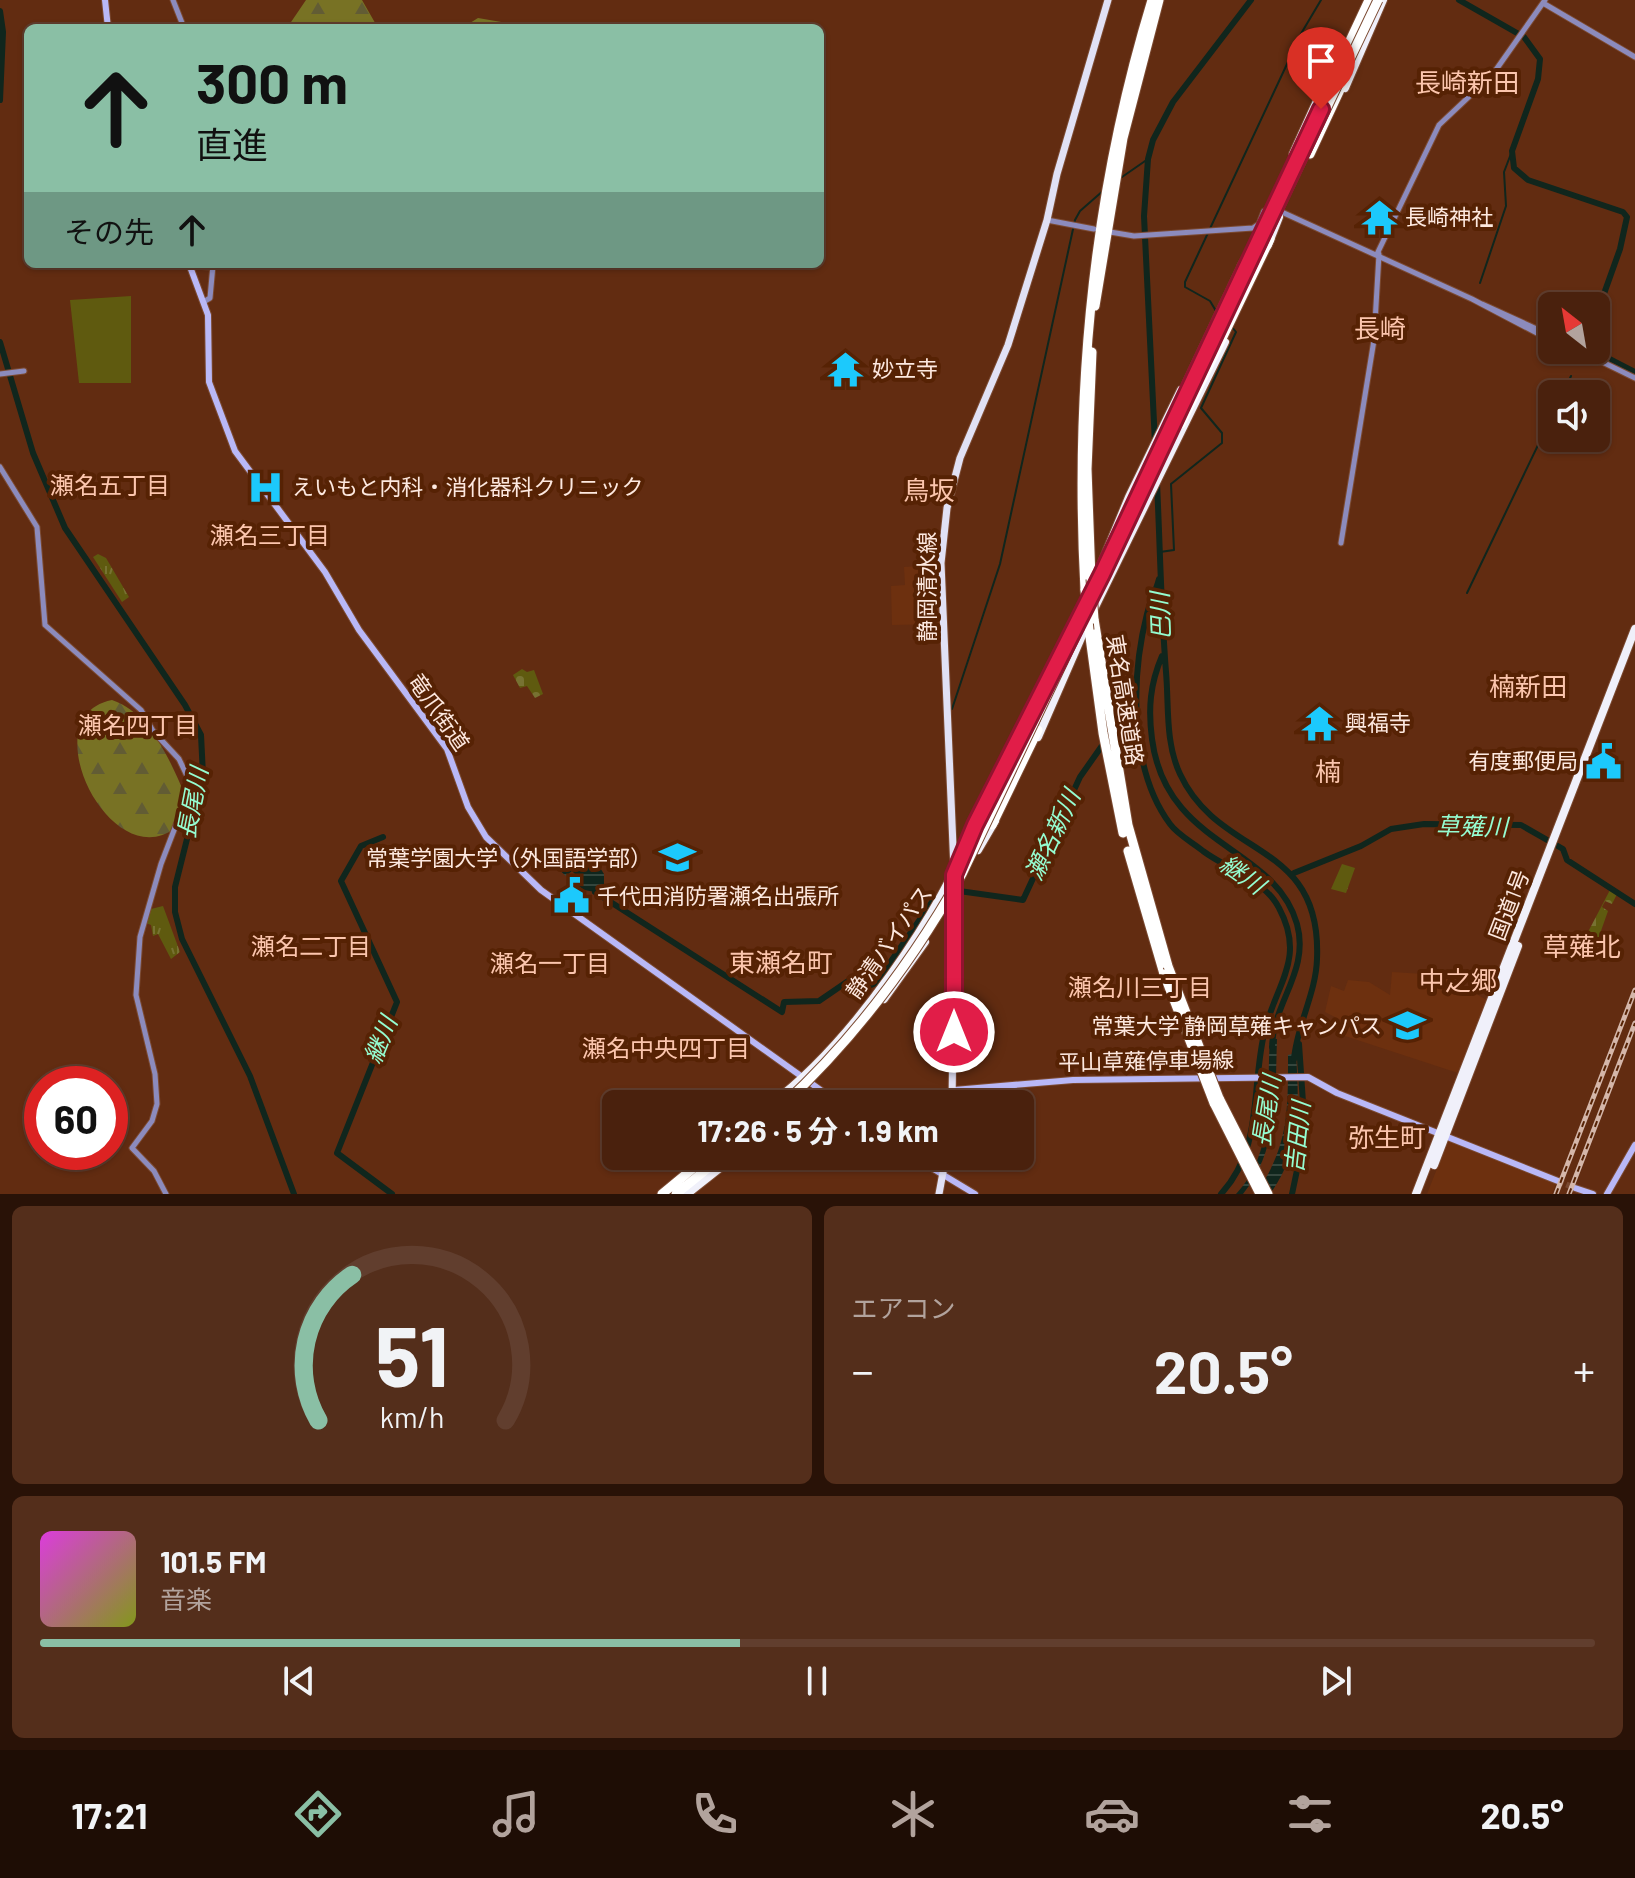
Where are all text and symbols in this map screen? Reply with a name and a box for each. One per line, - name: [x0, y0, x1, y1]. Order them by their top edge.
- pin: [1287, 27, 1355, 109]
- icon: arrive: [1299, 39, 1343, 83]
- text: 300 m: [196, 48, 348, 115]
- icon: ahead: [64, 56, 168, 160]
- district label: 長崎新田: [1415, 66, 1519, 97]
- text: 直進: [196, 122, 268, 165]
- temple icon: 長崎神社: [1360, 198, 1398, 236]
- place label: 長崎神社: [1405, 203, 1493, 229]
- icon: ahead: [170, 208, 214, 252]
- text: その先: [64, 213, 154, 249]
- north arrow: [1538, 292, 1610, 364]
- map controls: [1538, 292, 1610, 452]
- district label: 長崎: [1354, 312, 1406, 343]
- temple icon: 妙立寺: [827, 350, 865, 388]
- place label: 妙立寺: [872, 355, 938, 381]
- button: sound: [1538, 380, 1610, 452]
- hospital icon: えいもと内科・消化器科クリニック: [247, 468, 285, 506]
- district label: 瀬名五丁目: [50, 470, 170, 499]
- place label: えいもと内科・消化器科クリニック: [292, 473, 644, 499]
- district label: 鳥坂: [903, 474, 955, 505]
- district label: 瀬名三丁目: [210, 520, 330, 549]
- street label: 静岡清水線: [913, 532, 939, 642]
- water label: 巴川: [1144, 589, 1175, 641]
- street label: 東名高速道路: [1103, 633, 1149, 767]
- street label: 竜爪街道: [404, 668, 476, 755]
- district label: 楠新田: [1489, 670, 1567, 701]
- temple icon: 興福寺: [1300, 704, 1338, 742]
- place label: 興福寺: [1345, 709, 1411, 735]
- district label: 瀬名四丁目: [78, 710, 198, 739]
- public building icon: 有度郵便局: [1585, 742, 1623, 780]
- place label: 有度郵便局: [1468, 747, 1578, 773]
- district label: 楠: [1315, 755, 1341, 786]
- water label: 長尾川: [170, 762, 213, 841]
- water label: 瀬名新川: [1018, 782, 1086, 884]
- water label: 草薙川: [1436, 810, 1511, 841]
- school or university icon: 常葉学園大学（外国語学部）: [659, 839, 697, 877]
- place label: 常葉学園大学（外国語学部）: [366, 844, 652, 870]
- water label: 継川: [1215, 848, 1273, 901]
- street label: 国道1号: [1483, 866, 1533, 944]
- public building icon: 千代田消防署瀬名出張所: [552, 877, 590, 915]
- street label: 静清バイパス: [840, 880, 937, 1003]
- place label: 千代田消防署瀬名出張所: [597, 882, 839, 908]
- district label: 草薙北: [1543, 930, 1621, 961]
- district label: 瀬名二丁目: [251, 931, 371, 960]
- district label: 東瀬名町: [729, 946, 833, 977]
- district label: 瀬名一丁目: [490, 948, 610, 977]
- district label: 中之郷: [1419, 964, 1497, 995]
- district label: 瀬名川三丁目: [1068, 972, 1212, 1001]
- position arrow: [912, 990, 996, 1074]
- school or university icon: 常葉大学 静岡草薙キャンパス: [1389, 1007, 1427, 1045]
- water label: 継川: [357, 1009, 403, 1067]
- place label: 常葉大学 静岡草薙キャンパス: [1092, 1012, 1382, 1038]
- district label: 瀬名中央四丁目: [582, 1033, 750, 1062]
- street label: 平山草薙停車場線: [1058, 1045, 1234, 1075]
- speed limit sign: 60: [24, 1066, 128, 1170]
- water label: 長尾川: [1246, 1070, 1286, 1149]
- water label: 吉田川: [1278, 1097, 1315, 1174]
- text: 17:26 · 5 分 · 1.9 km: [697, 1112, 939, 1148]
- district label: 弥生町: [1348, 1121, 1426, 1152]
- text: エアコン: [852, 1292, 956, 1323]
- text: 51: [375, 1304, 448, 1404]
- text: 20.5°: [1154, 1334, 1293, 1406]
- text: −: [852, 1343, 874, 1396]
- text: +: [1573, 1343, 1595, 1396]
- text: km/h: [379, 1399, 444, 1434]
- text: 101.5 FM: [160, 1543, 267, 1579]
- text: 音楽: [160, 1583, 212, 1614]
- icon: previous: [277, 1659, 321, 1703]
- icon: pause: [795, 1659, 839, 1703]
- icon: next: [1314, 1659, 1358, 1703]
- icon: directions: [290, 1786, 346, 1842]
- icon: music: [488, 1786, 544, 1842]
- icon: phone: [687, 1786, 743, 1842]
- icon: climate: [885, 1786, 941, 1842]
- icon: car: [1084, 1786, 1140, 1842]
- icon: filters: [1282, 1786, 1338, 1842]
- text: 17:21: [71, 1793, 148, 1836]
- text: 20.5°: [1480, 1793, 1564, 1836]

